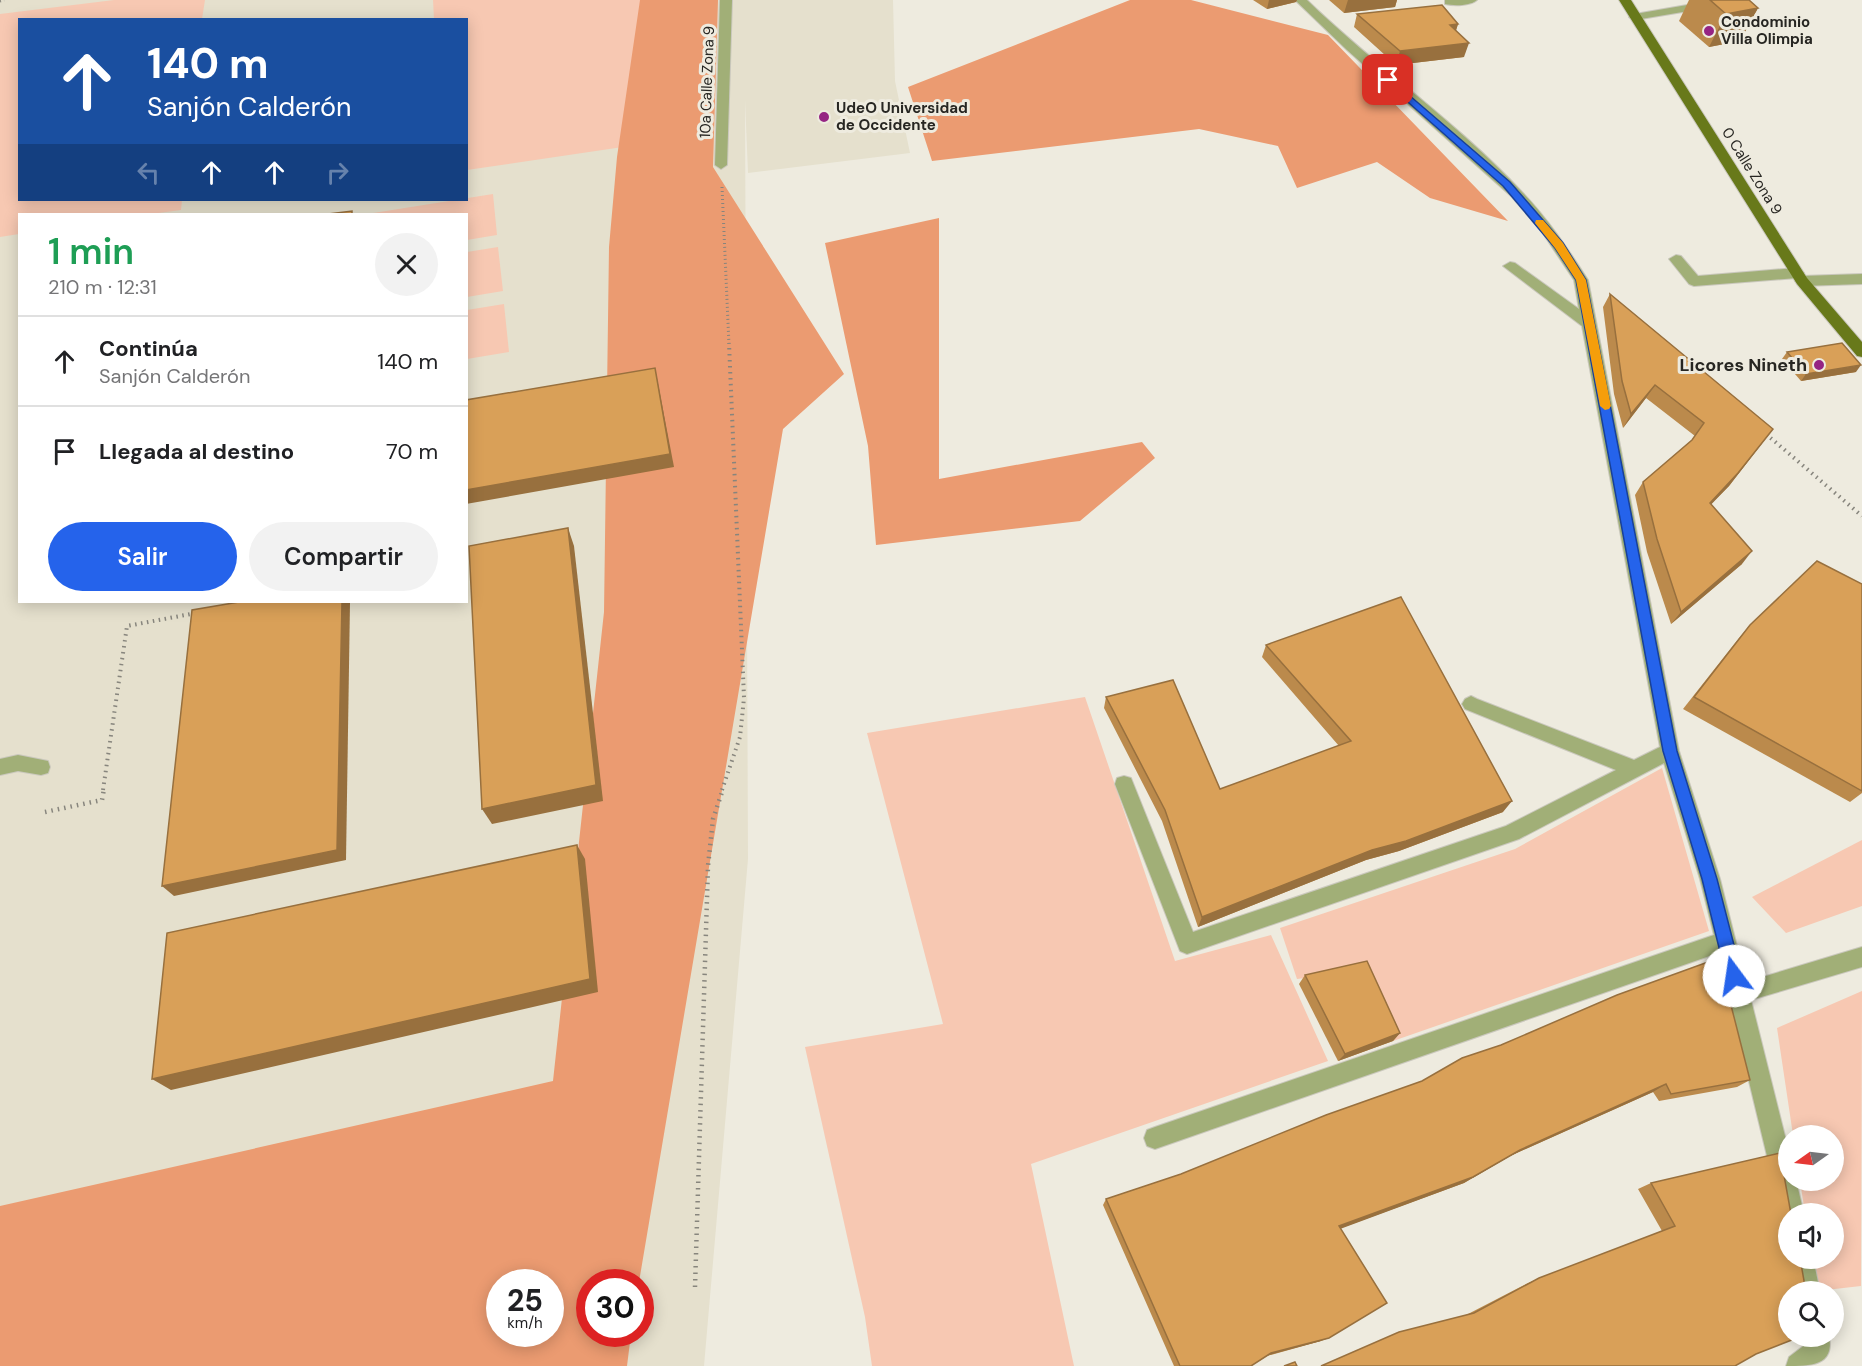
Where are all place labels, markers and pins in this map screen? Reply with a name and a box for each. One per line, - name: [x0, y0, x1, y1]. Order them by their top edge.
- place label: Condominio Villa Olimpia: [1721, 12, 1813, 49]
- marker: Condominio Villa Olimpia: [1702, 24, 1716, 38]
- pin: [1362, 54, 1413, 105]
- place label: UdeO Universidad de Occidente: [836, 98, 968, 135]
- marker: UdeO Universidad de Occidente: [817, 110, 831, 124]
- place label: Licores Nineth: [1679, 353, 1807, 377]
- marker: Licores Nineth: [1812, 358, 1826, 372]

